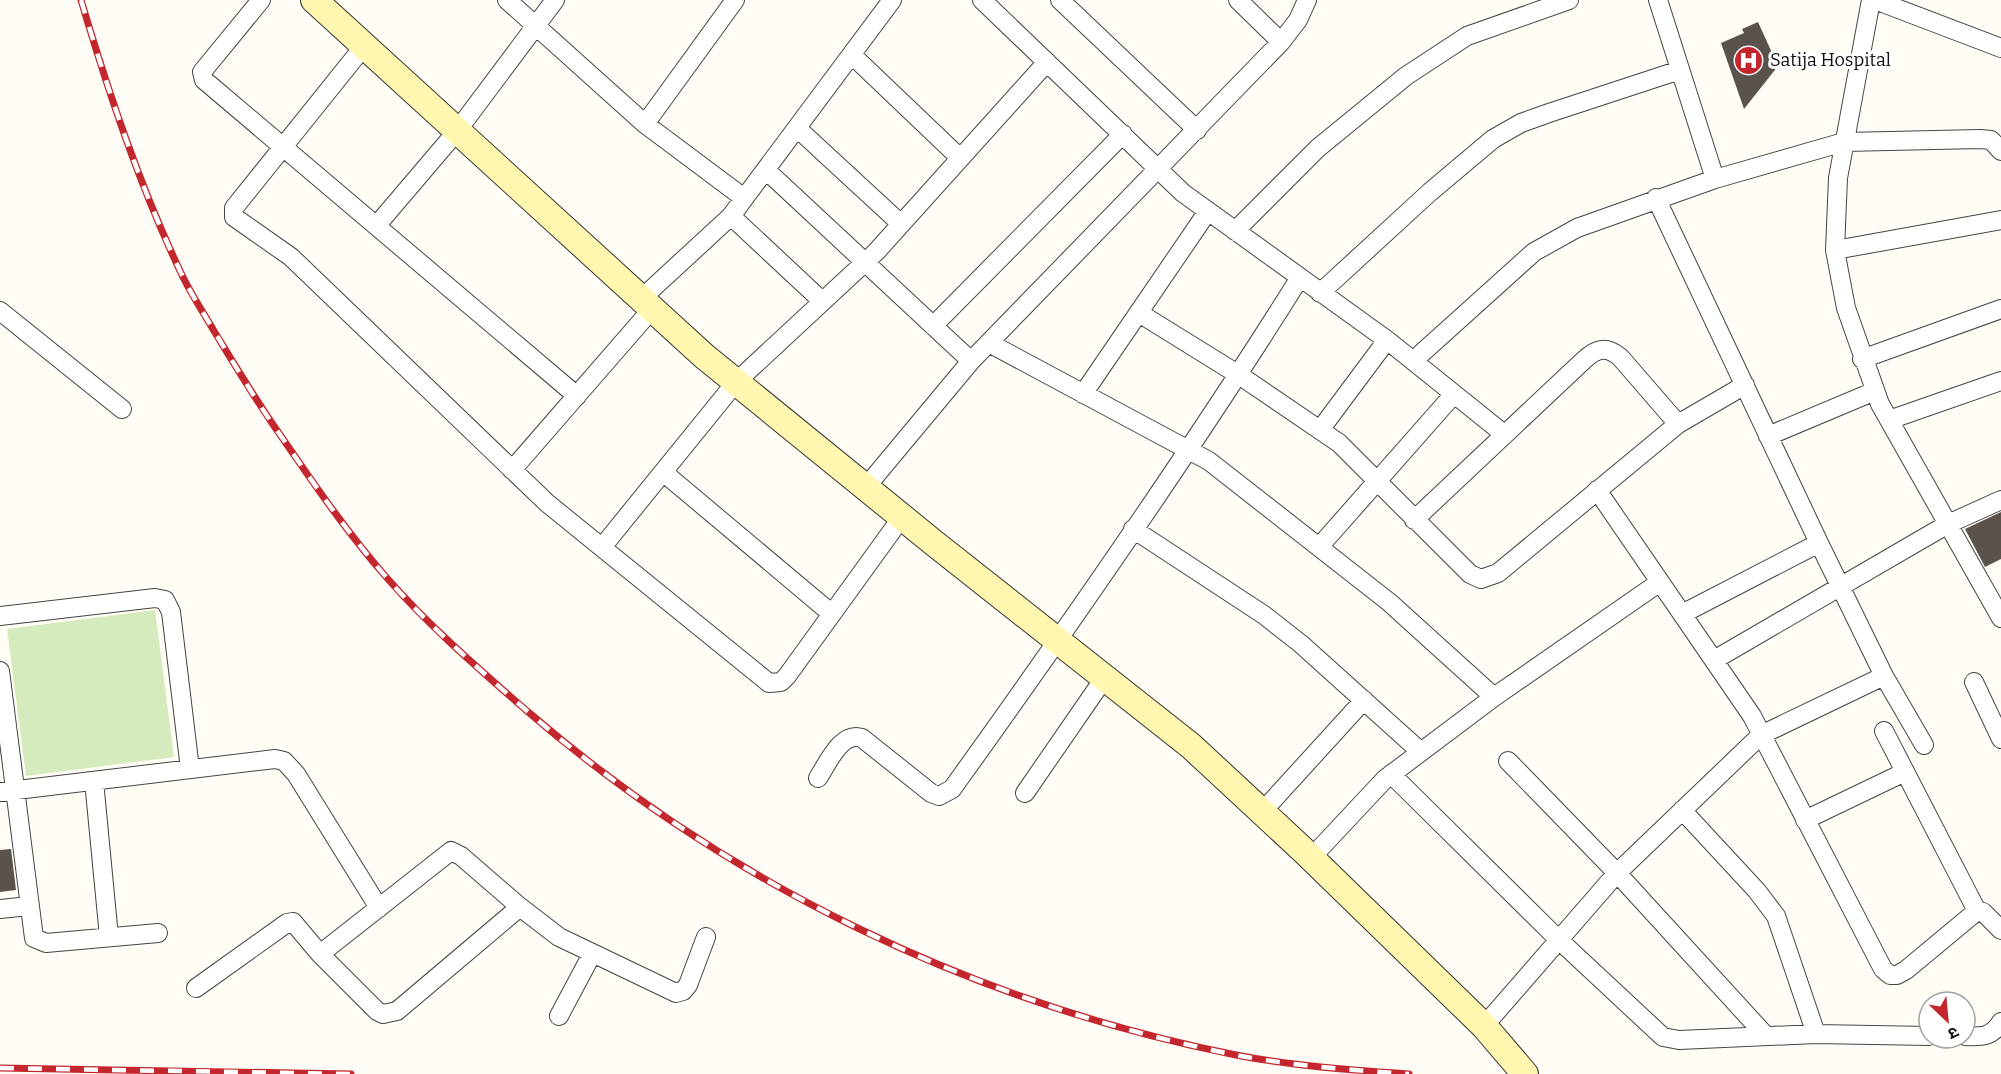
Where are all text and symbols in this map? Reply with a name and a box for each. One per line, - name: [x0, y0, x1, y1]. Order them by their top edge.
- hospital icon: Satija Hospital: [1733, 44, 1765, 76]
- place label: Satija Hospital: [1770, 49, 1891, 71]
- north arrow: [1917, 990, 1977, 1050]
- text: उ: [1944, 1022, 1962, 1044]

